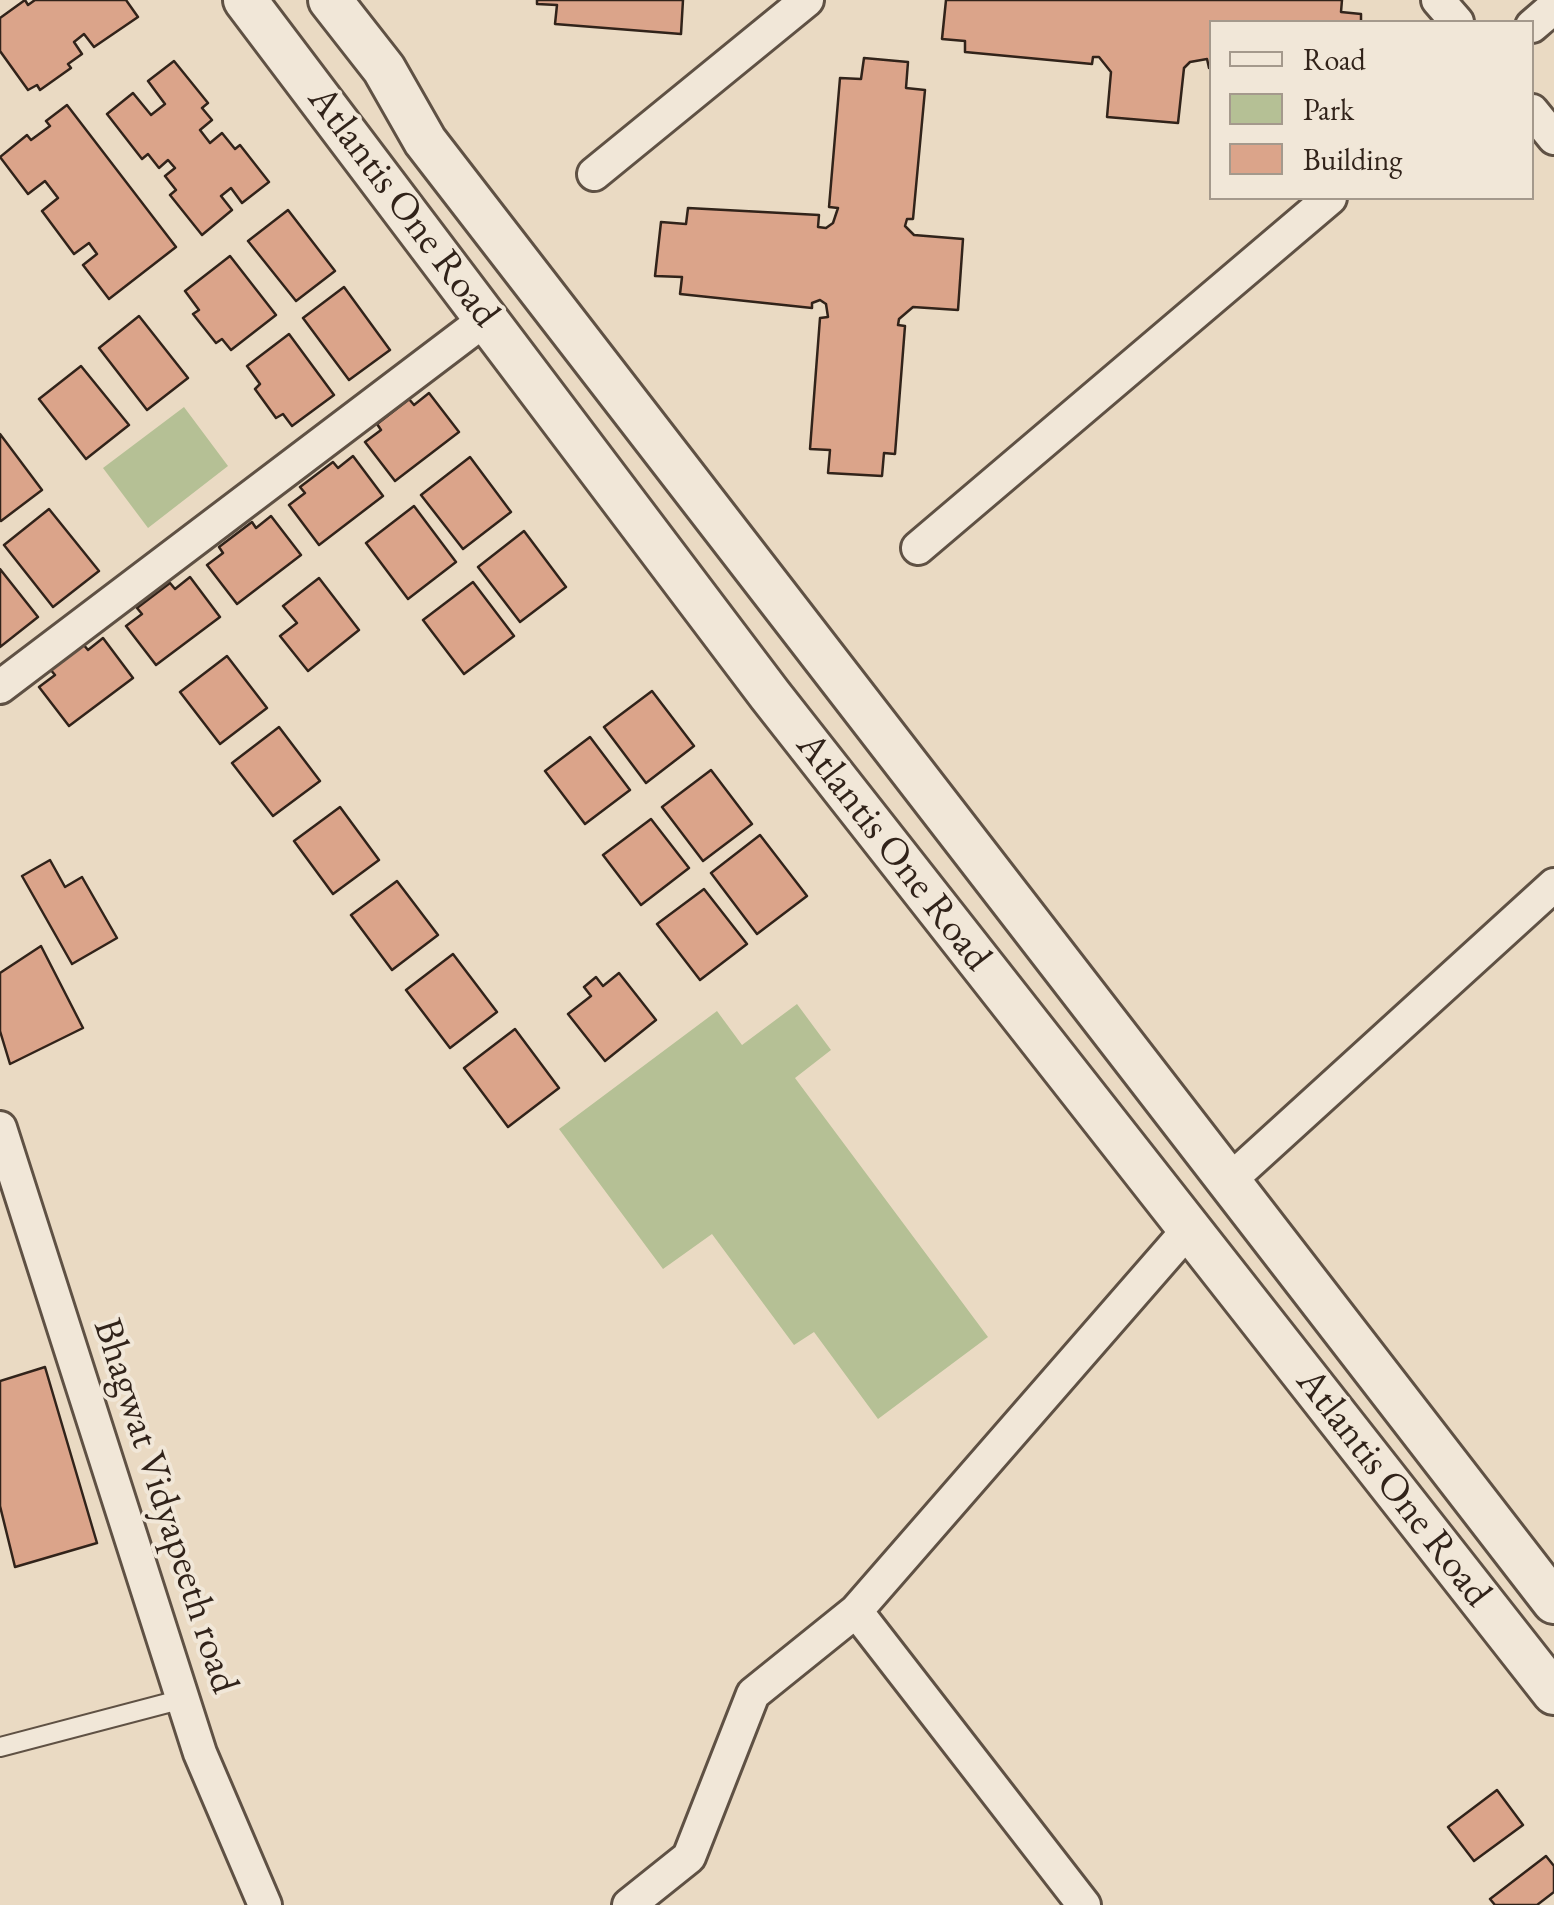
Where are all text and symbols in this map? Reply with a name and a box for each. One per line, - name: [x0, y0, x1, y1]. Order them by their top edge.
- legend: [1209, 20, 1534, 200]
- text: Road: [1303, 40, 1366, 79]
- street label: Atlantis One Road: [297, 77, 509, 337]
- text: Park: [1303, 90, 1354, 129]
- text: Building: [1303, 140, 1402, 179]
- street label: Atlantis One Road: [785, 723, 1001, 981]
- street label: Bhagwat Vidyapeeth road: [82, 1313, 248, 1699]
- street label: Atlantis One Road: [1285, 1359, 1501, 1617]

